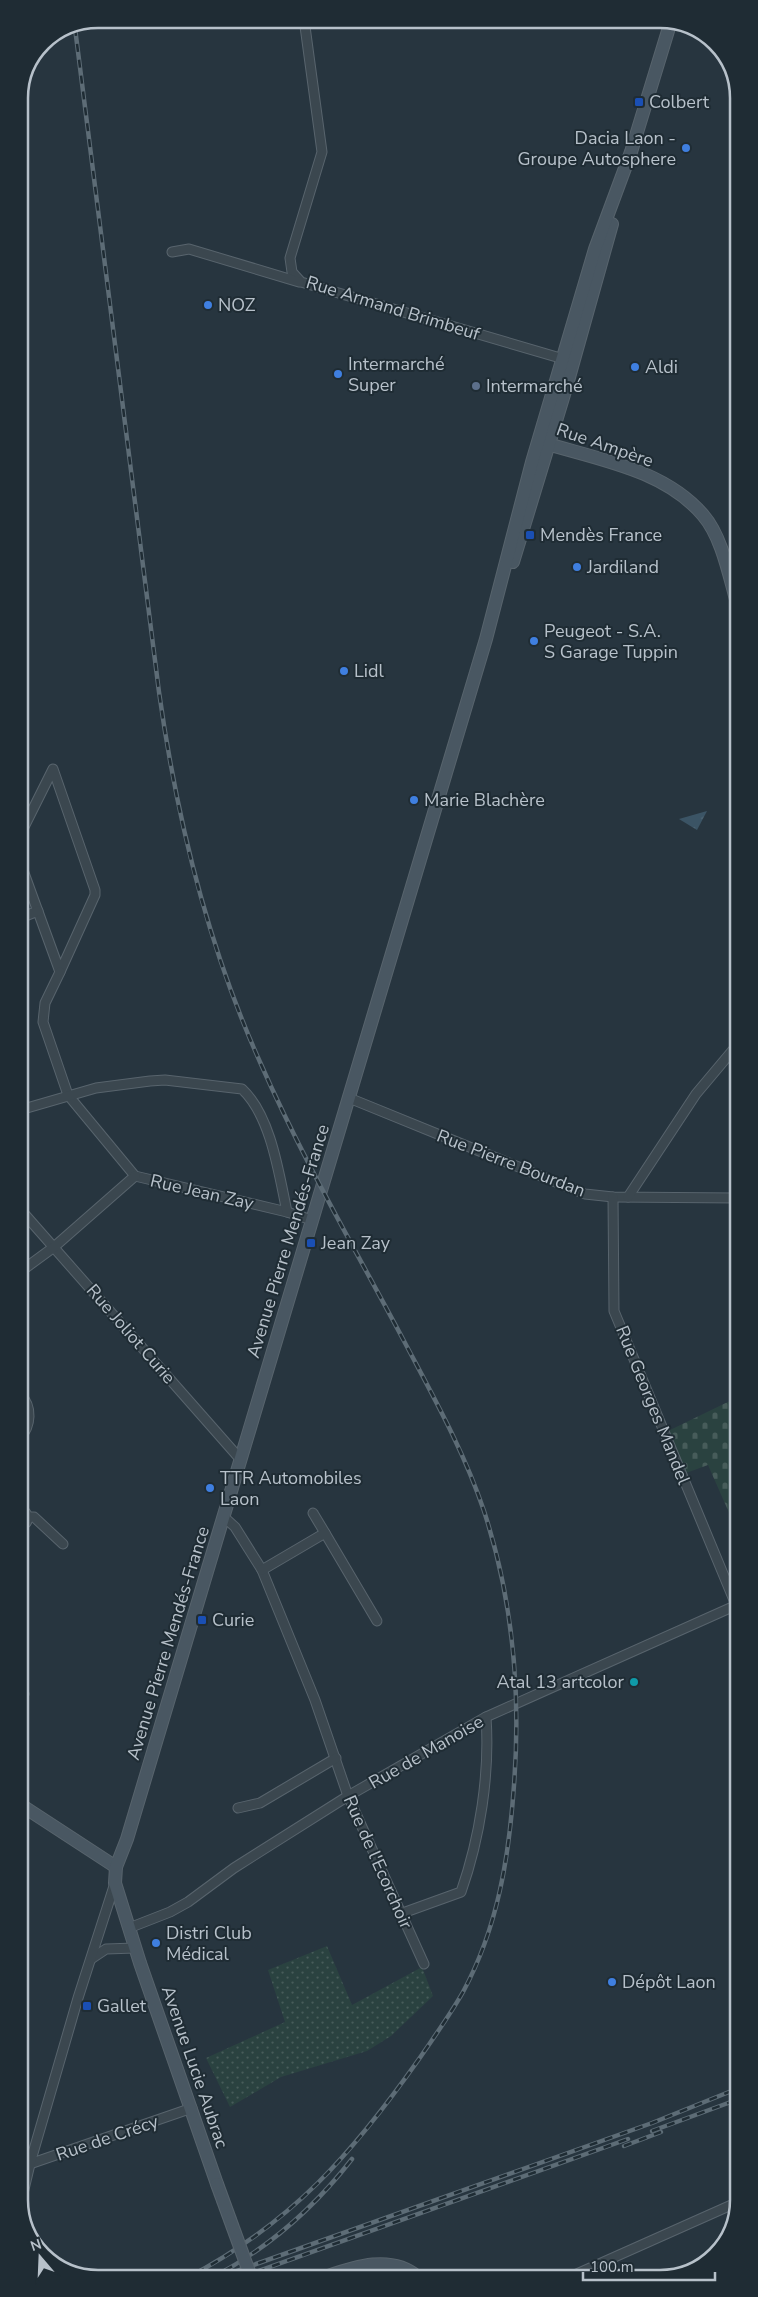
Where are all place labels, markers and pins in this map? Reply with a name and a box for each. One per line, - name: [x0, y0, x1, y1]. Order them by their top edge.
- place label: Colbert: [649, 90, 710, 114]
- marker: Colbert: [633, 96, 645, 108]
- place label: Dacia Laon - Groupe Autosphere: [518, 126, 676, 171]
- marker: Dacia Laon - Groupe Autosphere: [680, 142, 692, 154]
- place label: NOZ: [218, 293, 256, 317]
- marker: NOZ: [202, 299, 214, 311]
- place label: Intermarché Super: [348, 352, 444, 397]
- place label: Aldi: [645, 355, 678, 379]
- marker: Aldi: [629, 361, 641, 373]
- marker: Intermarché Super: [332, 368, 344, 380]
- place label: Intermarché: [486, 374, 582, 398]
- marker: Intermarché: [470, 380, 482, 392]
- place label: Mendès France: [540, 523, 662, 547]
- marker: Mendès France: [524, 529, 536, 541]
- place label: Jardiland: [586, 555, 659, 579]
- marker: Jardiland: [571, 561, 583, 573]
- place label: Peugeot - S.A. S Garage Tuppin: [544, 619, 678, 664]
- marker: Peugeot - S.A. S Garage Tuppin: [528, 635, 540, 647]
- place label: Lidl: [354, 659, 384, 683]
- marker: Lidl: [338, 665, 350, 677]
- place label: Marie Blachère: [424, 788, 545, 812]
- marker: Marie Blachère: [408, 794, 420, 806]
- place label: Jean Zay: [320, 1231, 391, 1255]
- marker: Jean Zay: [305, 1237, 317, 1249]
- place label: TTR Automobiles Laon: [220, 1466, 362, 1511]
- marker: TTR Automobiles Laon: [204, 1482, 216, 1494]
- place label: Curie: [212, 1608, 254, 1632]
- marker: Curie: [196, 1614, 208, 1626]
- place label: Atal 13 artcolor: [497, 1670, 625, 1694]
- marker: Atal 13 artcolor: [628, 1676, 640, 1688]
- place label: Distri Club Médical: [166, 1921, 252, 1966]
- marker: Distri Club Médical: [150, 1937, 162, 1949]
- place label: Dépôt Laon: [622, 1970, 716, 1994]
- marker: Dépôt Laon: [606, 1976, 618, 1988]
- place label: Gallet: [97, 1994, 147, 2018]
- marker: Gallet: [81, 2000, 93, 2012]

